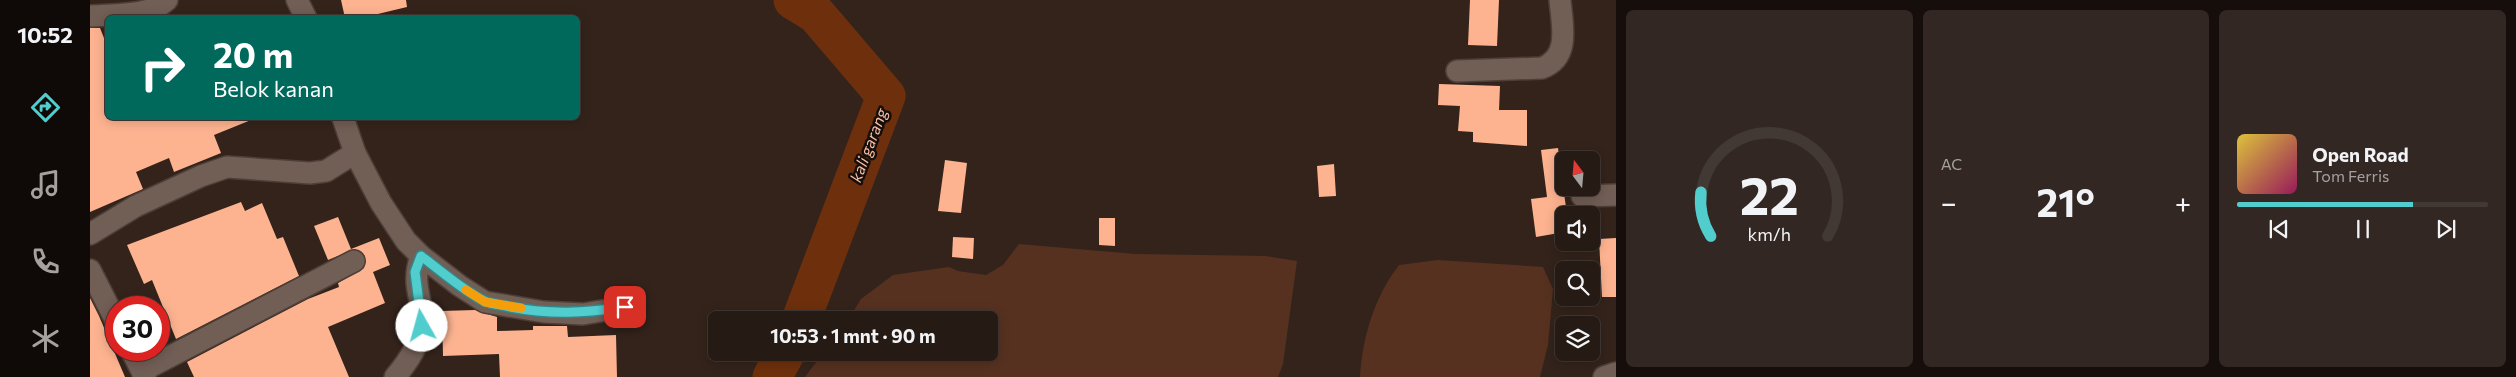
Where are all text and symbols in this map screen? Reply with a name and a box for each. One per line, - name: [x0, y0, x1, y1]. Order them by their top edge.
- text: 10:52: [17, 21, 73, 48]
- text: 20 m: [213, 32, 293, 75]
- icon: right: [130, 35, 195, 100]
- text: Belok kanan: [213, 75, 334, 102]
- icon: directions: [28, 90, 63, 125]
- water label: kali garang: [845, 104, 891, 185]
- text: Open Road: [2312, 143, 2409, 166]
- north arrow: [1555, 151, 1600, 196]
- map controls: [1555, 151, 1600, 361]
- text: AC: [1941, 154, 1962, 173]
- text: 22: [1740, 162, 1799, 226]
- text: Tom Ferris: [2312, 166, 2389, 185]
- icon: music: [28, 167, 63, 202]
- text: 21°: [2037, 178, 2095, 225]
- text: −: [1941, 185, 1957, 219]
- text: +: [2175, 185, 2191, 219]
- button: sound: [1555, 206, 1600, 251]
- icon: previous: [2265, 215, 2293, 243]
- icon: pause: [2349, 215, 2377, 243]
- icon: next: [2432, 215, 2460, 243]
- text: km/h: [1748, 223, 1791, 245]
- icon: phone: [28, 244, 63, 279]
- button: search: [1555, 261, 1600, 306]
- pin: [604, 286, 646, 328]
- icon: arrive: [611, 293, 639, 321]
- speed limit sign: 30: [105, 296, 170, 361]
- position arrow: [395, 299, 447, 351]
- button: layers: [1555, 316, 1600, 361]
- icon: climate: [28, 321, 63, 356]
- text: 10:53 · 1 mnt · 90 m: [770, 324, 936, 347]

